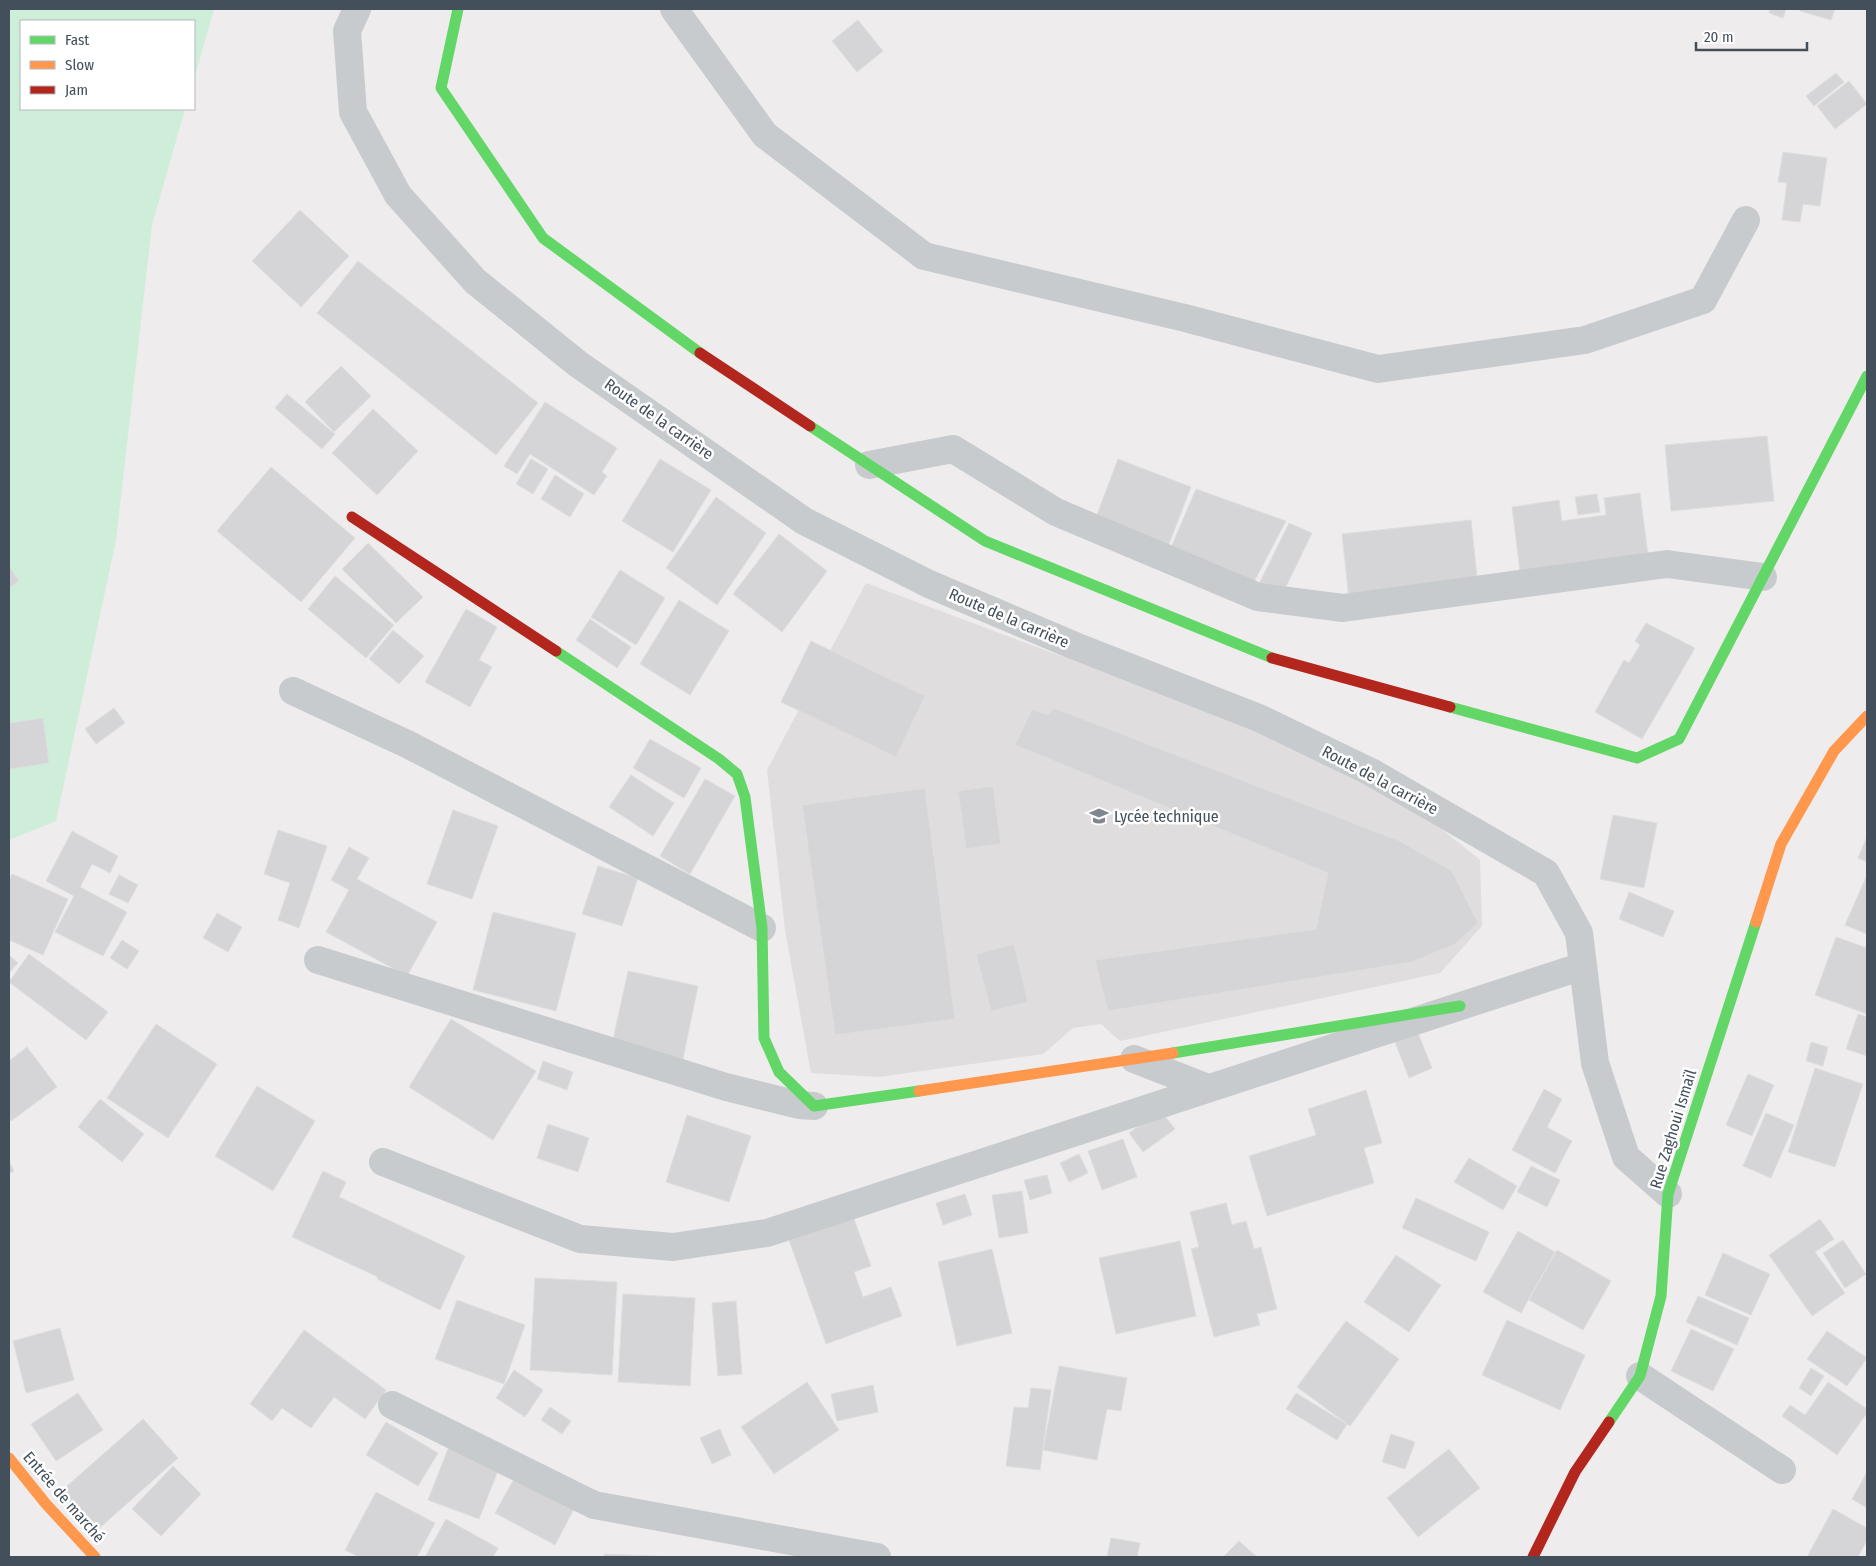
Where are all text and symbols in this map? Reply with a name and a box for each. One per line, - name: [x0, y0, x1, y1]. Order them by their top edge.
- legend: [20, 20, 195, 110]
- scale bar: [1696, 20, 1807, 52]
- text: 20 m: [1704, 28, 1734, 46]
- text: Fast: [65, 31, 89, 49]
- text: Slow: [65, 56, 94, 74]
- text: Jam: [65, 81, 88, 99]
- street label: Route de la carrière: [601, 374, 717, 464]
- street label: Route de la carrière: [946, 584, 1072, 652]
- street label: Route de la carrière: [1319, 741, 1441, 819]
- school or university icon: Lycée technique: [1088, 805, 1110, 827]
- place label: Lycée technique: [1114, 807, 1219, 826]
- street label: Rue Zaghoui Ismaïl: [1646, 1067, 1700, 1191]
- street label: Entrée de marché: [19, 1448, 109, 1546]

